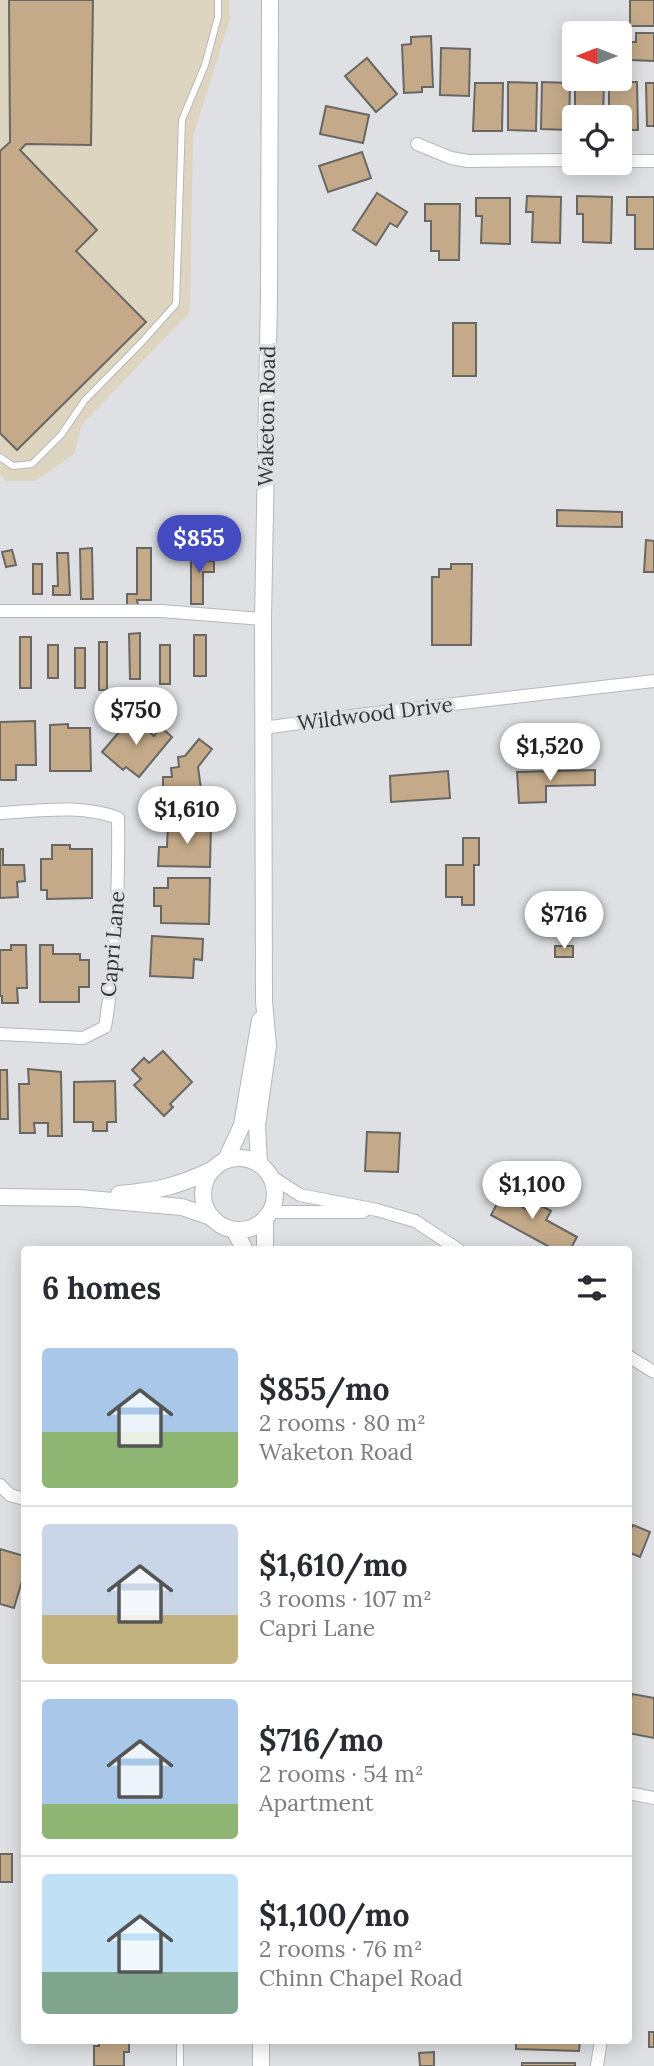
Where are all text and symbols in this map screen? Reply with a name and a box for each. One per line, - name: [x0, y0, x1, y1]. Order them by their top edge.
- north arrow: [562, 21, 632, 91]
- map controls: [562, 21, 632, 175]
- button: locate: [562, 105, 632, 175]
- street label: Waketon Road: [252, 345, 281, 487]
- pin: $855: [158, 516, 240, 575]
- text: $855: [173, 523, 225, 552]
- pin: $750: [95, 688, 177, 747]
- street label: Wildwood Drive: [296, 691, 454, 736]
- text: $750: [110, 695, 162, 724]
- pin: $1,520: [493, 724, 607, 783]
- text: $1,520: [516, 731, 584, 760]
- pin: $1,610: [130, 786, 244, 846]
- text: $1,610: [154, 794, 220, 823]
- street label: Capri Lane: [94, 890, 131, 998]
- pin: $716: [523, 892, 605, 951]
- text: $716: [541, 899, 587, 928]
- pin: $1,100: [475, 1162, 589, 1221]
- text: $1,100: [498, 1169, 566, 1198]
- text: 6 homes: [42, 1269, 161, 1307]
- icon: filters: [573, 1269, 611, 1307]
- text: $855/mo: [259, 1370, 389, 1408]
- icon: home: [98, 1376, 182, 1460]
- text: 2 rooms · 80 m²: [259, 1408, 426, 1437]
- text: Waketon Road: [259, 1437, 413, 1466]
- text: $1,610/mo: [259, 1546, 408, 1584]
- icon: home: [98, 1552, 182, 1636]
- text: 3 rooms · 107 m²: [259, 1584, 432, 1613]
- text: Capri Lane: [259, 1613, 375, 1642]
- text: $716/mo: [259, 1721, 383, 1759]
- icon: home: [98, 1727, 182, 1811]
- text: 2 rooms · 54 m²: [259, 1759, 424, 1788]
- text: Apartment: [259, 1788, 374, 1817]
- text: $1,100/mo: [259, 1896, 409, 1934]
- icon: home: [98, 1902, 182, 1986]
- text: 2 rooms · 76 m²: [259, 1934, 423, 1963]
- text: Chinn Chapel Road: [259, 1963, 463, 1992]

